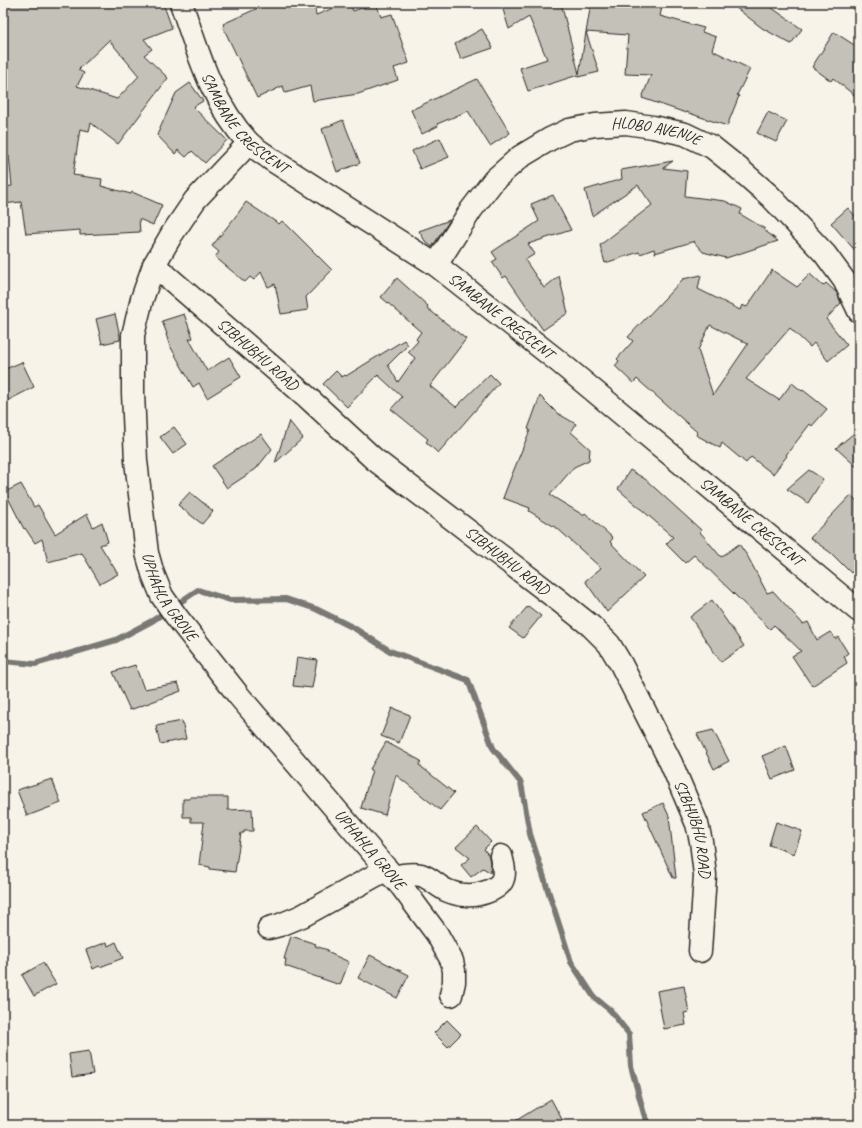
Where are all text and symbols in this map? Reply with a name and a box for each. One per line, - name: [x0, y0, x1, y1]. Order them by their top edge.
- street label: SAMBANE CRESCENT: [197, 69, 296, 180]
- street label: HLOBO AVENUE: [610, 113, 706, 151]
- street label: SAMBANE CRESCENT: [444, 268, 561, 366]
- street label: SIBHUBHU ROAD: [213, 314, 304, 396]
- street label: SAMBANE CRESCENT: [696, 473, 810, 573]
- street label: SIBHUBHU ROAD: [461, 522, 555, 601]
- street label: UPHAHLA GROVE: [137, 550, 203, 647]
- street label: SIBHUBHU ROAD: [669, 777, 715, 881]
- street label: UPHAHLA GROVE: [330, 805, 411, 896]

